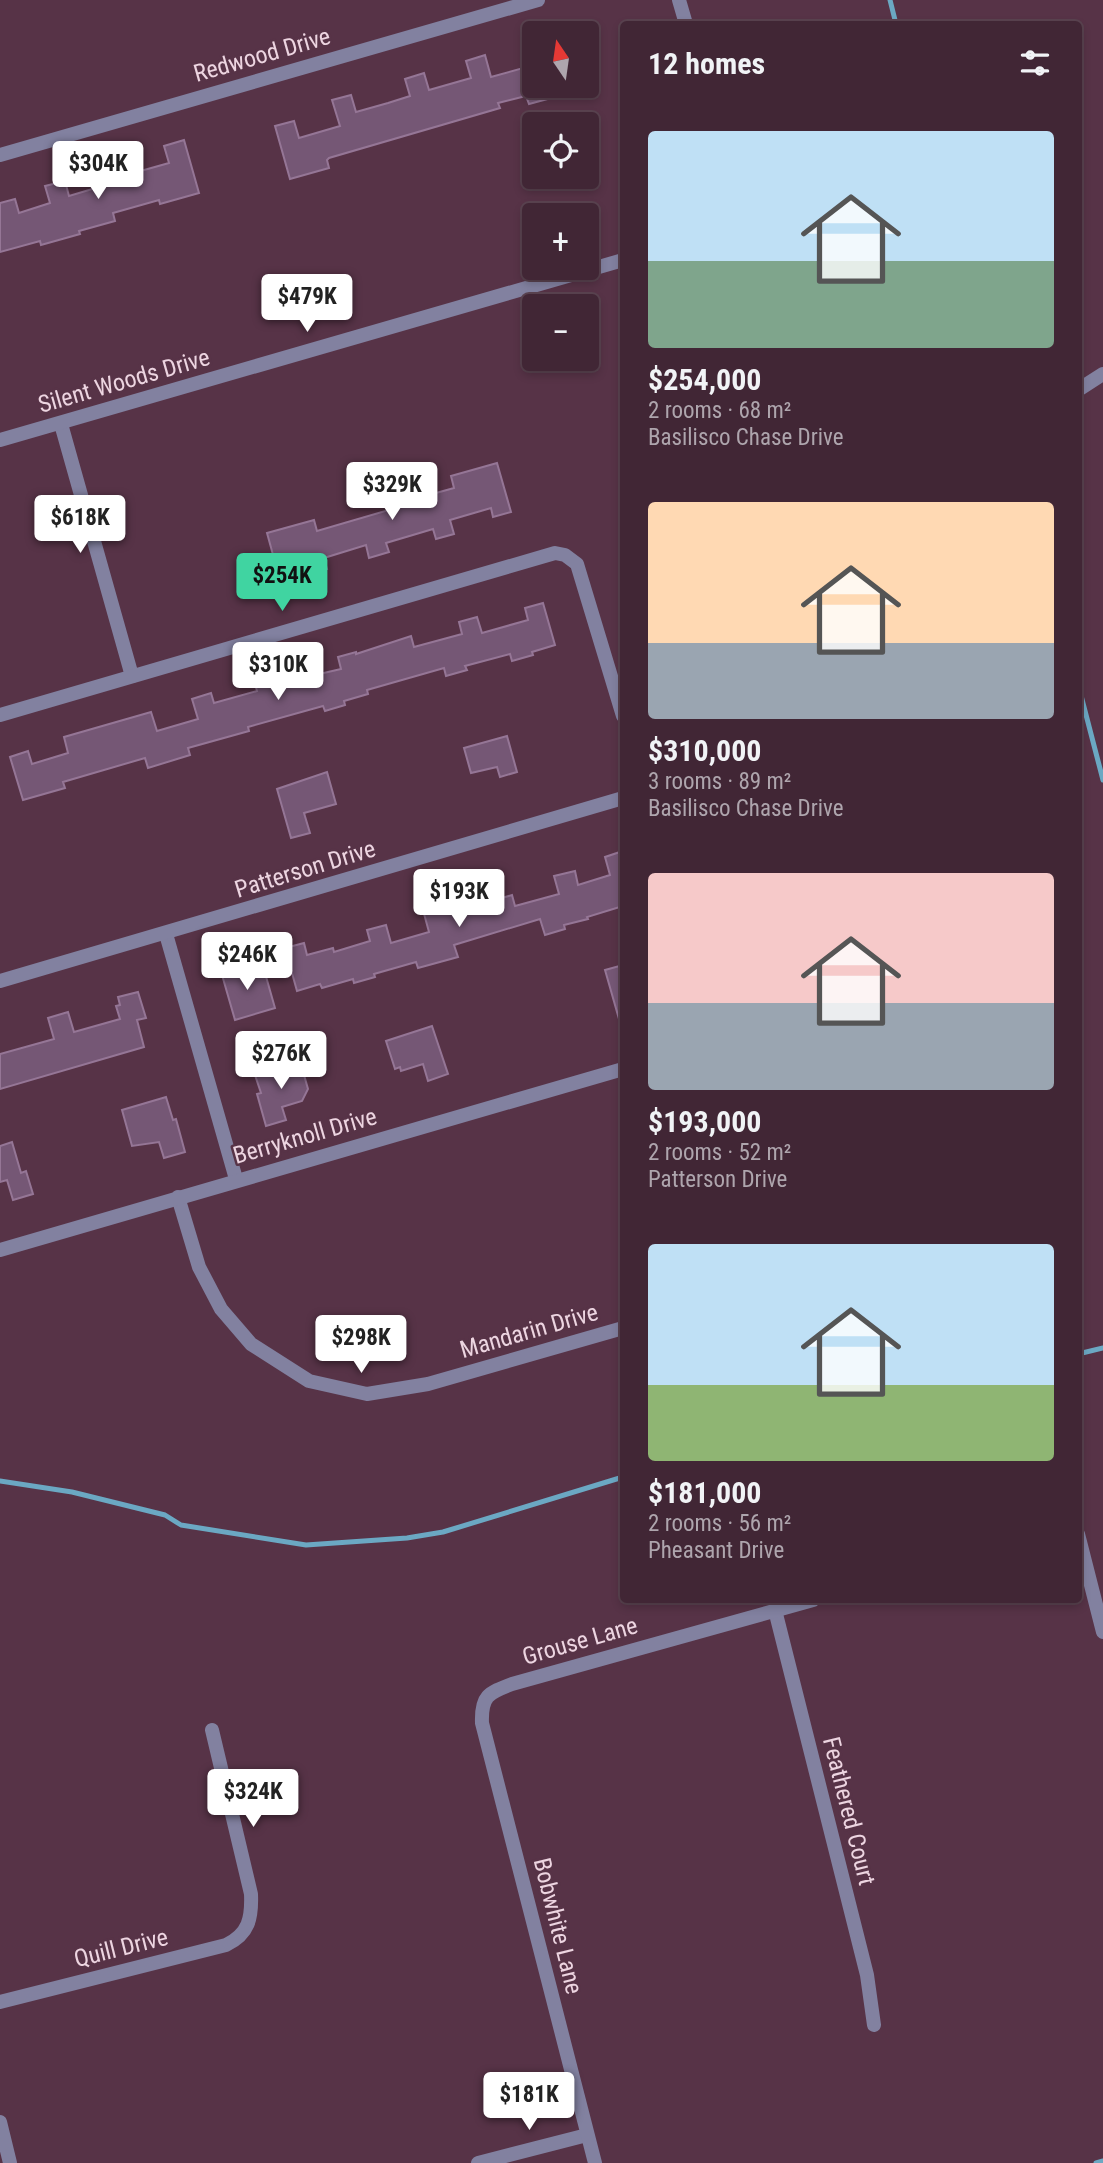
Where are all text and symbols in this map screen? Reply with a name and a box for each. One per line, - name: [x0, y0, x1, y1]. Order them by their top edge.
- north arrow: [522, 21, 598, 98]
- map controls: [522, 21, 599, 371]
- street label: Redwood Drive: [190, 22, 334, 88]
- icon: filters: [1016, 44, 1054, 82]
- text: 12 homes: [648, 46, 765, 81]
- button: locate: [522, 112, 599, 189]
- pin: $304K: [49, 142, 147, 201]
- text: $304K: [68, 150, 128, 177]
- icon: home: [788, 176, 914, 302]
- button: +: [522, 203, 599, 280]
- pin: $479K: [258, 274, 356, 334]
- text: $479K: [277, 283, 337, 310]
- button: −: [522, 294, 599, 371]
- street label: Silent Woods Drive: [35, 343, 213, 419]
- text: $254,000: [648, 362, 761, 397]
- text: 2 rooms · 68 m²: [648, 397, 791, 424]
- text: Basilisco Chase Drive: [648, 424, 843, 451]
- pin: $329K: [343, 462, 441, 522]
- text: $329K: [362, 471, 422, 498]
- pin: $618K: [31, 496, 129, 555]
- text: $618K: [50, 504, 110, 531]
- icon: home: [788, 547, 914, 673]
- pin: $254K: [233, 554, 331, 613]
- text: $254K: [252, 562, 312, 589]
- pin: $310K: [229, 642, 327, 702]
- text: $310K: [248, 651, 308, 678]
- text: $310,000: [648, 733, 761, 768]
- text: 3 rooms · 89 m²: [648, 768, 791, 795]
- text: Basilisco Chase Drive: [648, 795, 843, 822]
- street label: Patterson Drive: [231, 834, 379, 904]
- pin: $193K: [410, 870, 508, 929]
- text: $193K: [429, 878, 489, 905]
- icon: home: [788, 918, 914, 1044]
- pin: $246K: [198, 932, 296, 992]
- text: $246K: [217, 941, 277, 968]
- pin: $276K: [232, 1032, 330, 1091]
- text: $276K: [251, 1040, 311, 1067]
- street label: Berryknoll Drive: [230, 1102, 380, 1170]
- text: $193,000: [648, 1104, 761, 1139]
- text: 2 rooms · 52 m²: [648, 1139, 791, 1166]
- text: Patterson Drive: [648, 1166, 787, 1193]
- icon: home: [788, 1289, 914, 1415]
- street label: Mandarin Drive: [457, 1298, 601, 1364]
- pin: $298K: [312, 1316, 410, 1375]
- text: $298K: [331, 1324, 391, 1351]
- text: $181,000: [648, 1475, 761, 1510]
- text: 2 rooms · 56 m²: [648, 1510, 791, 1537]
- text: Pheasant Drive: [648, 1537, 784, 1564]
- street label: Grouse Lane: [519, 1611, 641, 1671]
- street label: Feathered Court: [817, 1734, 881, 1888]
- pin: $324K: [204, 1770, 302, 1829]
- text: $324K: [223, 1778, 283, 1805]
- street label: Bobwhite Lane: [528, 1855, 588, 1997]
- street label: Quill Drive: [71, 1923, 171, 1973]
- pin: $181K: [480, 2072, 578, 2132]
- text: $181K: [499, 2081, 559, 2108]

